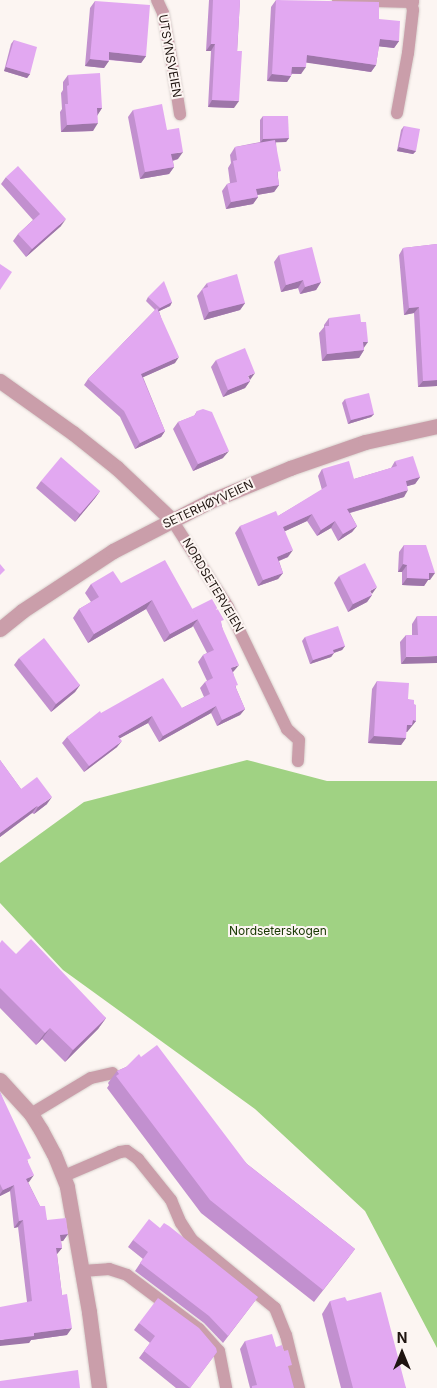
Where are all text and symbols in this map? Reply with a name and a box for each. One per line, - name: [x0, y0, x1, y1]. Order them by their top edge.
- street label: UTSYNSVEIEN: [156, 13, 184, 99]
- street label: SETERHØYVEIEN: [160, 477, 256, 531]
- street label: NORDSETERVEIEN: [179, 535, 247, 635]
- park label: Nordseterskogen: [229, 924, 327, 938]
- north arrow: [377, 1328, 427, 1378]
- text: N: [397, 1329, 407, 1346]

